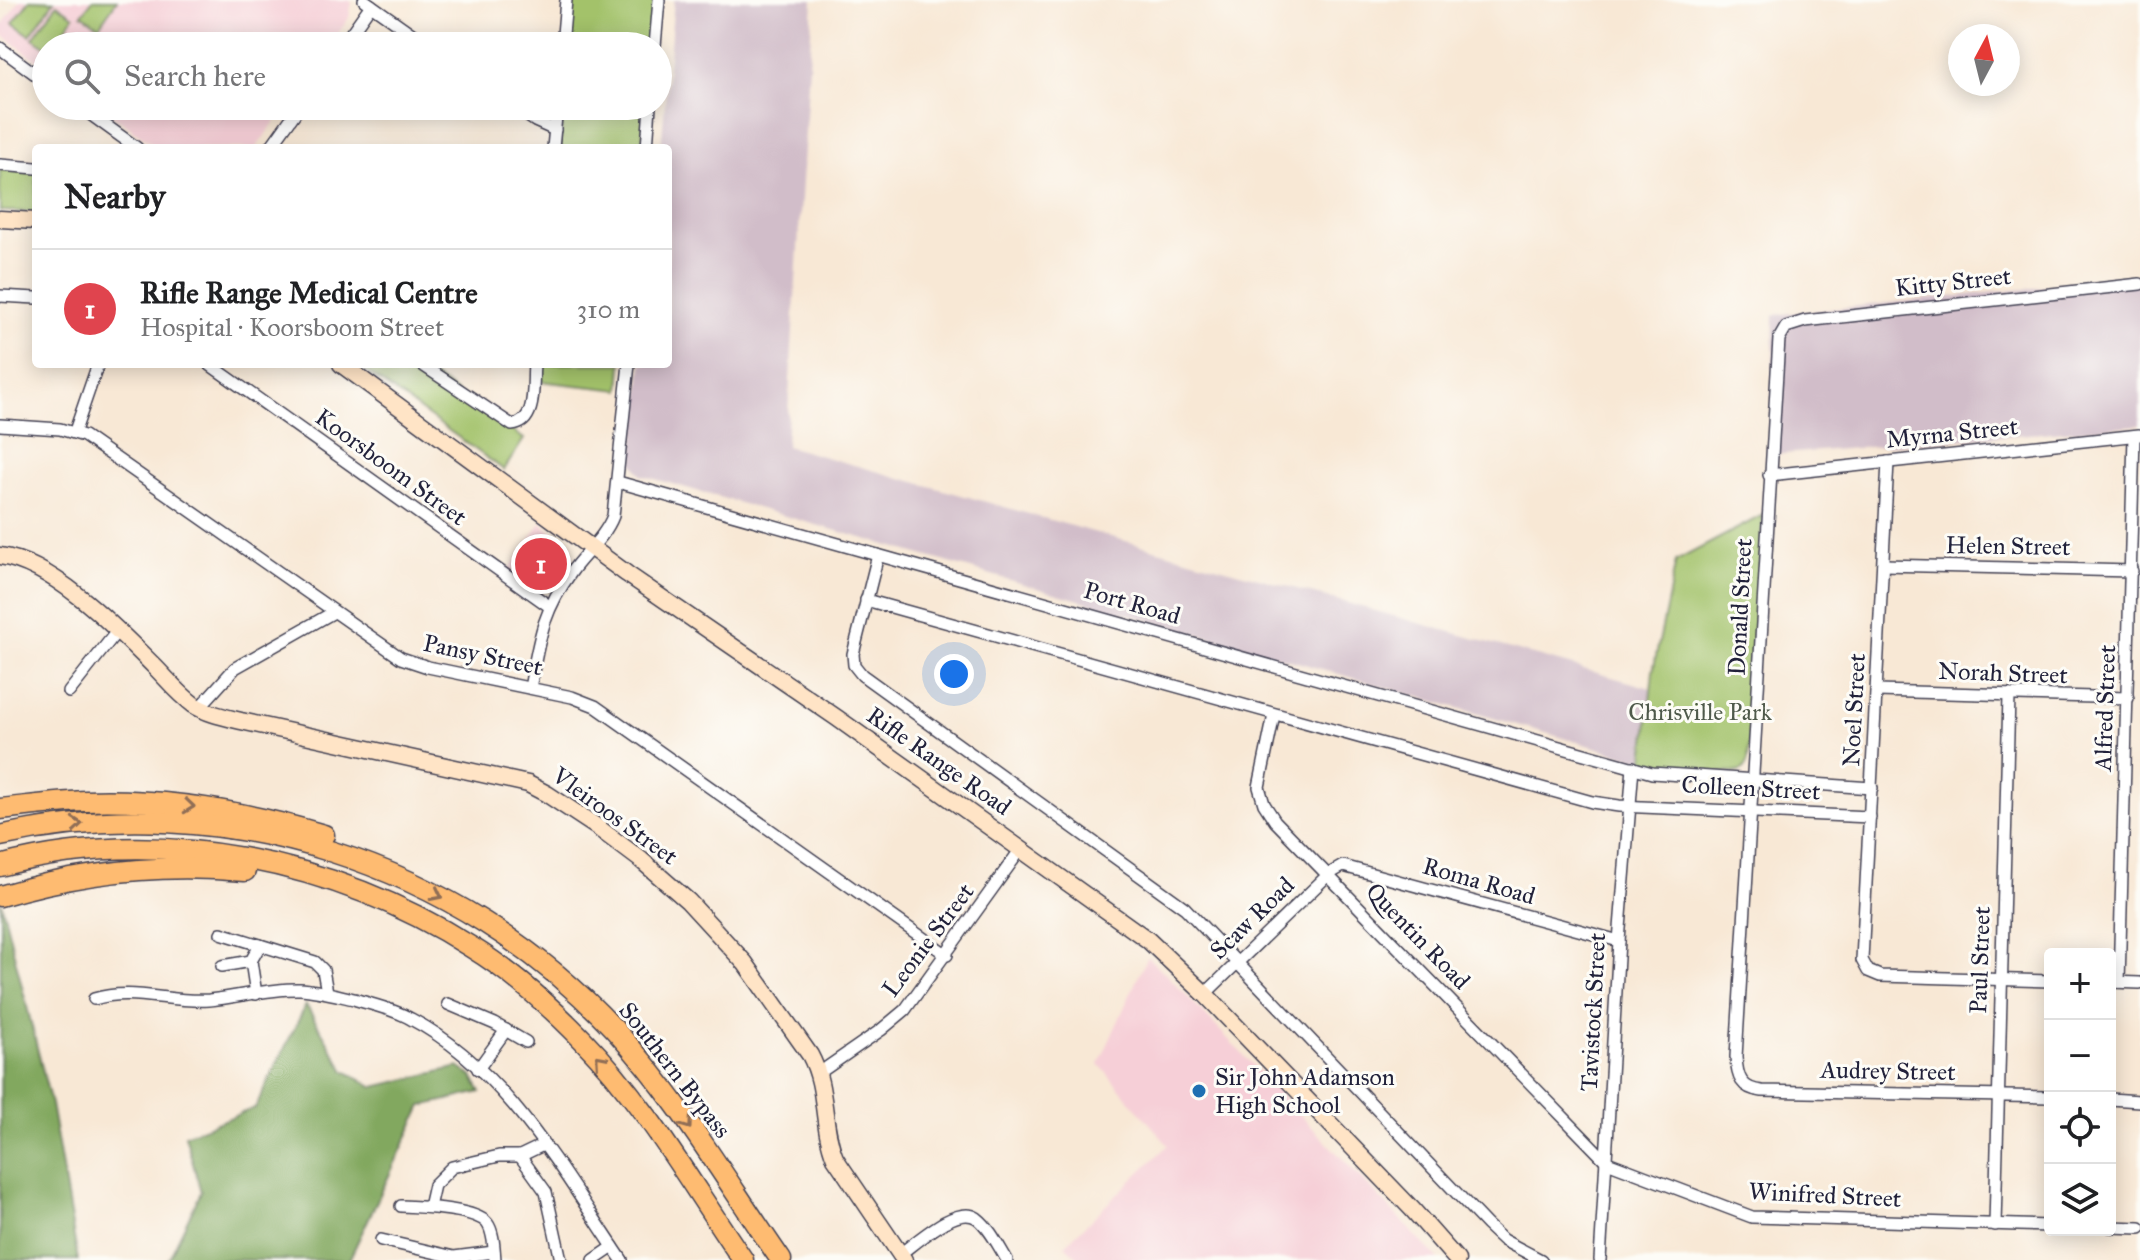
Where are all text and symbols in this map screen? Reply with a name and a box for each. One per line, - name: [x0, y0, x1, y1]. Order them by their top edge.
- north arrow: [1948, 24, 2020, 96]
- search box: [32, 32, 672, 120]
- icon: search: [60, 54, 104, 98]
- text: Search here: [124, 58, 266, 94]
- text: Nearby: [64, 176, 166, 217]
- street label: Kitty Street: [1893, 261, 2013, 303]
- text: Rifle Range Medical Centre: [140, 275, 478, 311]
- text: 1: [85, 293, 95, 325]
- text: 310 m: [577, 293, 640, 325]
- text: Hospital · Koorsboom Street: [140, 311, 444, 343]
- street label: Koorsboom Street: [309, 402, 473, 532]
- street label: Myrna Street: [1885, 411, 2020, 455]
- street label: Helen Street: [1945, 530, 2071, 562]
- pin: 1: [515, 534, 567, 594]
- street label: Donald Street: [1721, 537, 1759, 676]
- street label: Port Road: [1080, 575, 1184, 631]
- street label: Pansy Street: [421, 628, 546, 682]
- street label: Alfred Street: [2088, 644, 2122, 773]
- street label: Noel Street: [1836, 652, 1872, 767]
- your location: [934, 654, 974, 694]
- street label: Norah Street: [1938, 656, 2069, 690]
- park label: Chrisville Park: [1628, 697, 1773, 727]
- street label: Rifle Range Road: [861, 700, 1017, 822]
- street label: Vleiroos Street: [546, 760, 684, 872]
- street label: Colleen Street: [1681, 769, 1822, 807]
- one-way arrow: [183, 797, 196, 814]
- one-way arrow: [71, 816, 84, 833]
- street label: Roma Road: [1419, 851, 1539, 911]
- street label: Scaw Road: [1203, 870, 1301, 966]
- street label: Quentin Road: [1360, 876, 1476, 996]
- street label: Leonie Street: [876, 877, 981, 1003]
- one-way arrow: [428, 885, 443, 900]
- street label: Paul Street: [1963, 905, 1997, 1014]
- street label: Tavistock Street: [1574, 931, 1612, 1092]
- map controls: [2044, 948, 2116, 1236]
- button: +: [2044, 948, 2116, 1020]
- street label: Southern Bypass: [613, 996, 737, 1144]
- button: −: [2044, 1020, 2116, 1092]
- one-way arrow: [595, 1055, 610, 1069]
- street label: Audrey Street: [1819, 1055, 1956, 1087]
- place label: Sir John Adamson High School: [1215, 1062, 1395, 1120]
- marker: Sir John Adamson High School: [1190, 1082, 1208, 1100]
- button: locate: [2044, 1092, 2116, 1164]
- one-way arrow: [677, 1116, 692, 1130]
- button: layers: [2044, 1164, 2116, 1236]
- street label: Winifred Street: [1748, 1176, 1903, 1214]

